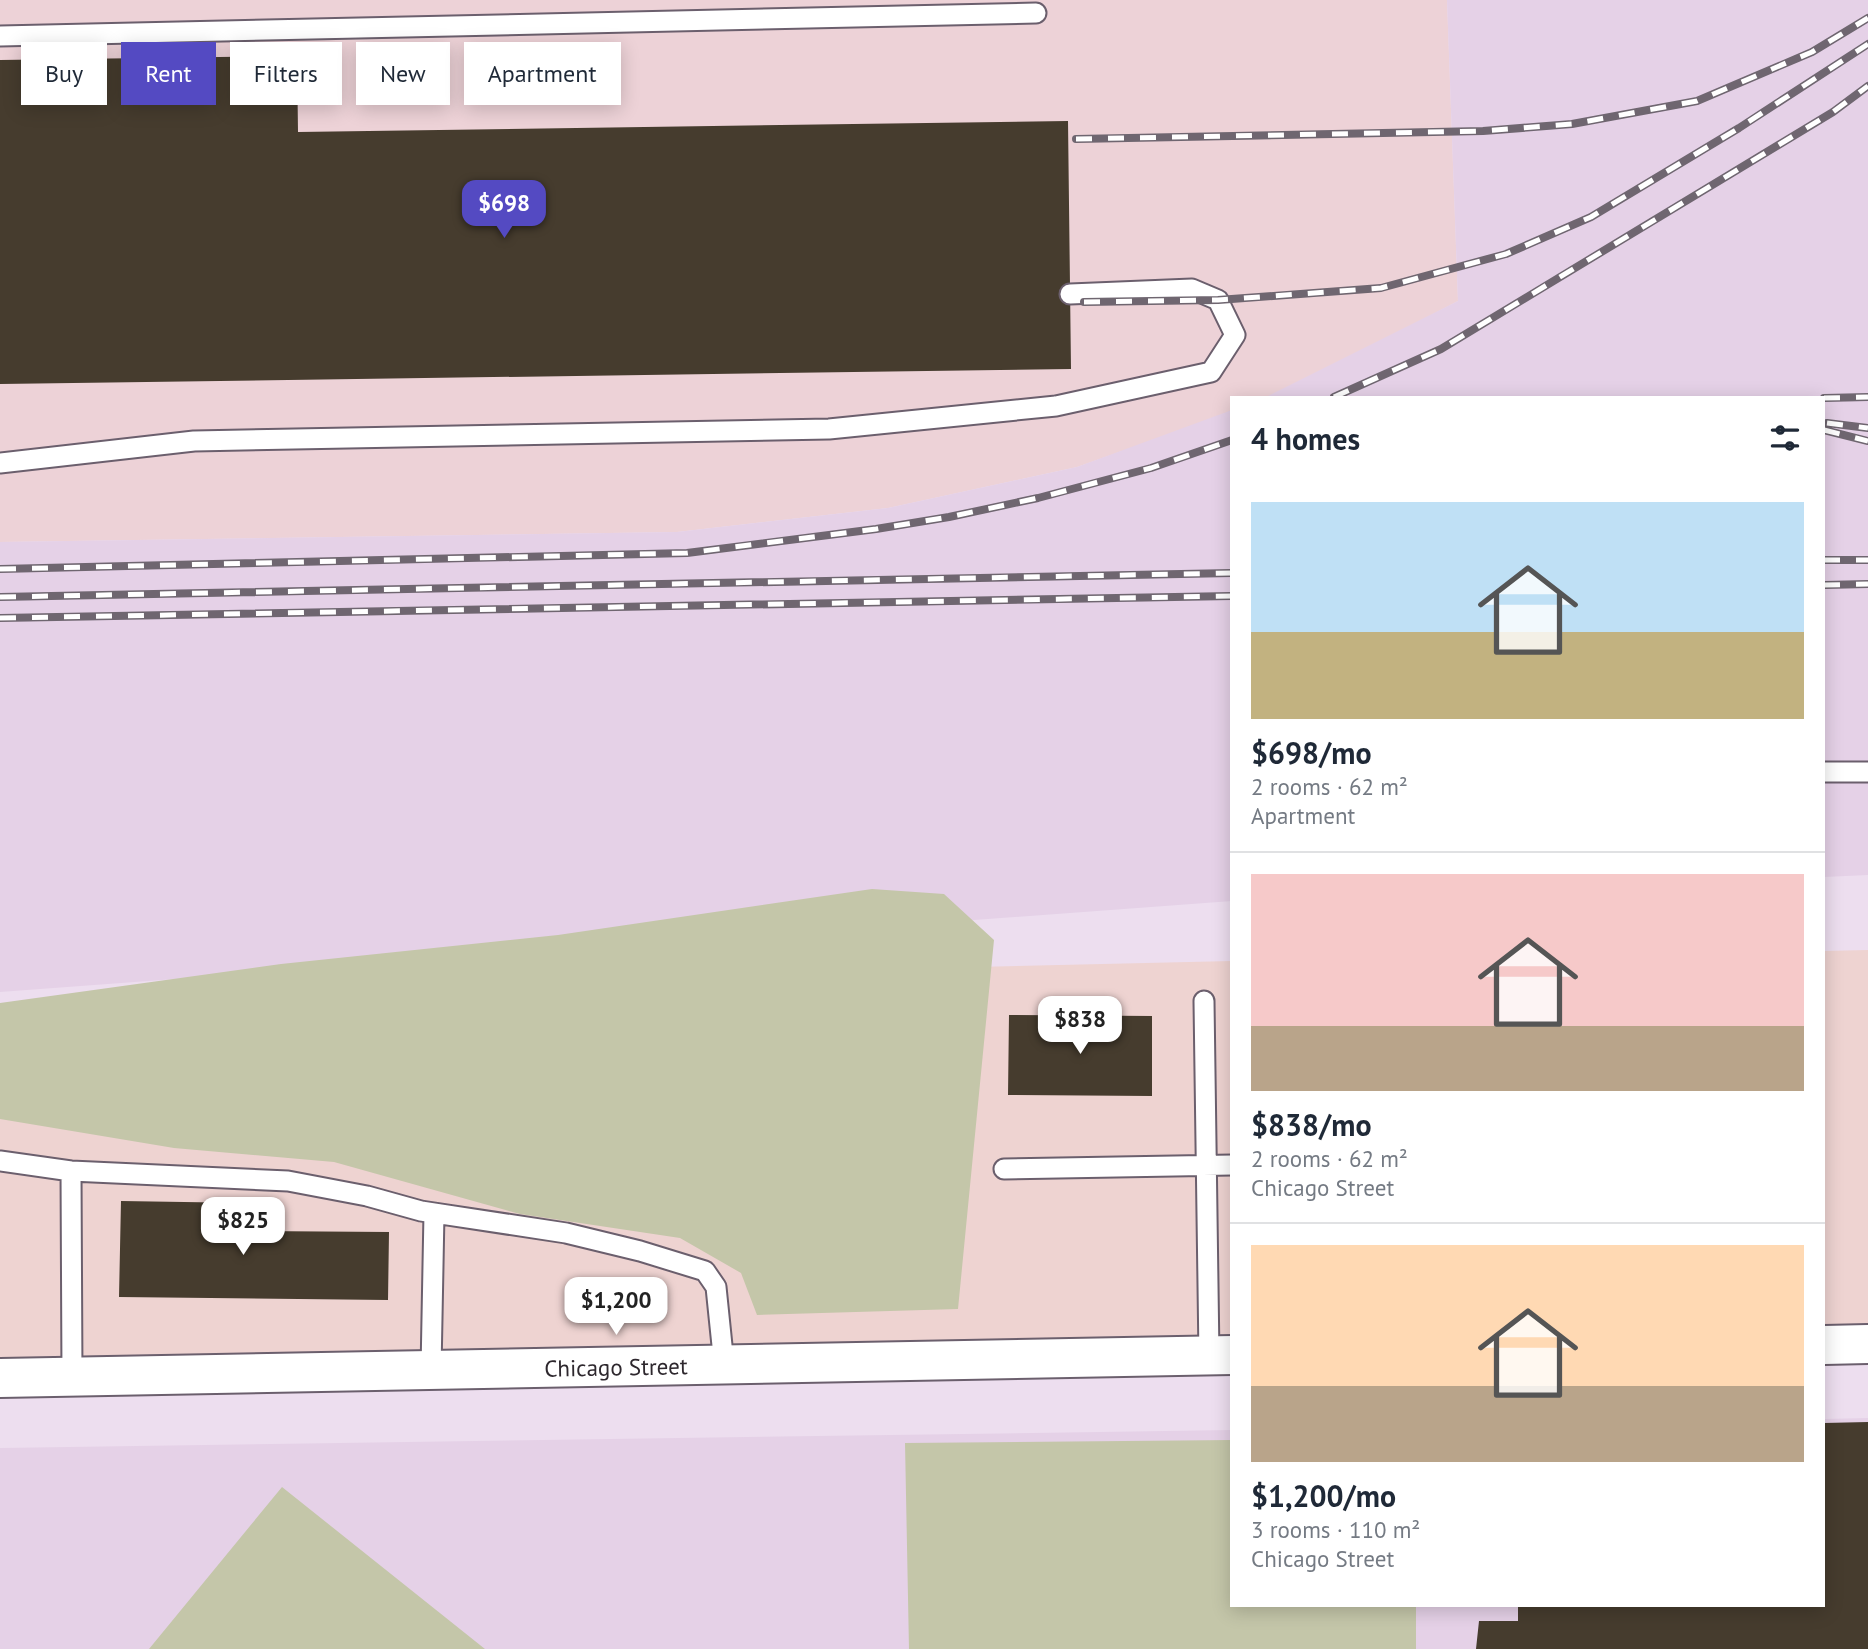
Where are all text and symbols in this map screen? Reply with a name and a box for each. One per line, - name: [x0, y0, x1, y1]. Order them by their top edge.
- chip: Buy: [21, 42, 107, 105]
- chip: Rent: [121, 42, 216, 105]
- chip: Filters: [230, 42, 342, 105]
- chip: New: [356, 42, 450, 105]
- chip: Apartment: [464, 42, 621, 105]
- pin: $698: [463, 180, 545, 240]
- text: $698: [478, 188, 530, 217]
- text: 4 homes: [1251, 419, 1360, 458]
- icon: filters: [1766, 419, 1804, 457]
- icon: home: [1465, 547, 1591, 673]
- text: $698/mo: [1251, 733, 1372, 772]
- text: 2 rooms · 62 m²: [1251, 772, 1408, 801]
- text: Apartment: [1251, 801, 1355, 830]
- icon: home: [1465, 919, 1591, 1045]
- pin: $838: [1039, 996, 1121, 1056]
- text: $838: [1054, 1004, 1106, 1033]
- text: $838/mo: [1251, 1105, 1372, 1144]
- text: 2 rooms · 62 m²: [1251, 1144, 1408, 1173]
- text: Chicago Street: [1251, 1173, 1394, 1202]
- pin: $825: [202, 1198, 284, 1257]
- text: $825: [217, 1205, 269, 1234]
- pin: $1,200: [559, 1278, 673, 1337]
- text: $1,200: [580, 1285, 652, 1314]
- icon: home: [1465, 1290, 1591, 1416]
- street label: Chicago Street: [544, 1351, 688, 1382]
- text: $1,200/mo: [1251, 1476, 1396, 1515]
- text: 3 rooms · 110 m²: [1251, 1515, 1420, 1544]
- text: Chicago Street: [1251, 1544, 1394, 1573]

